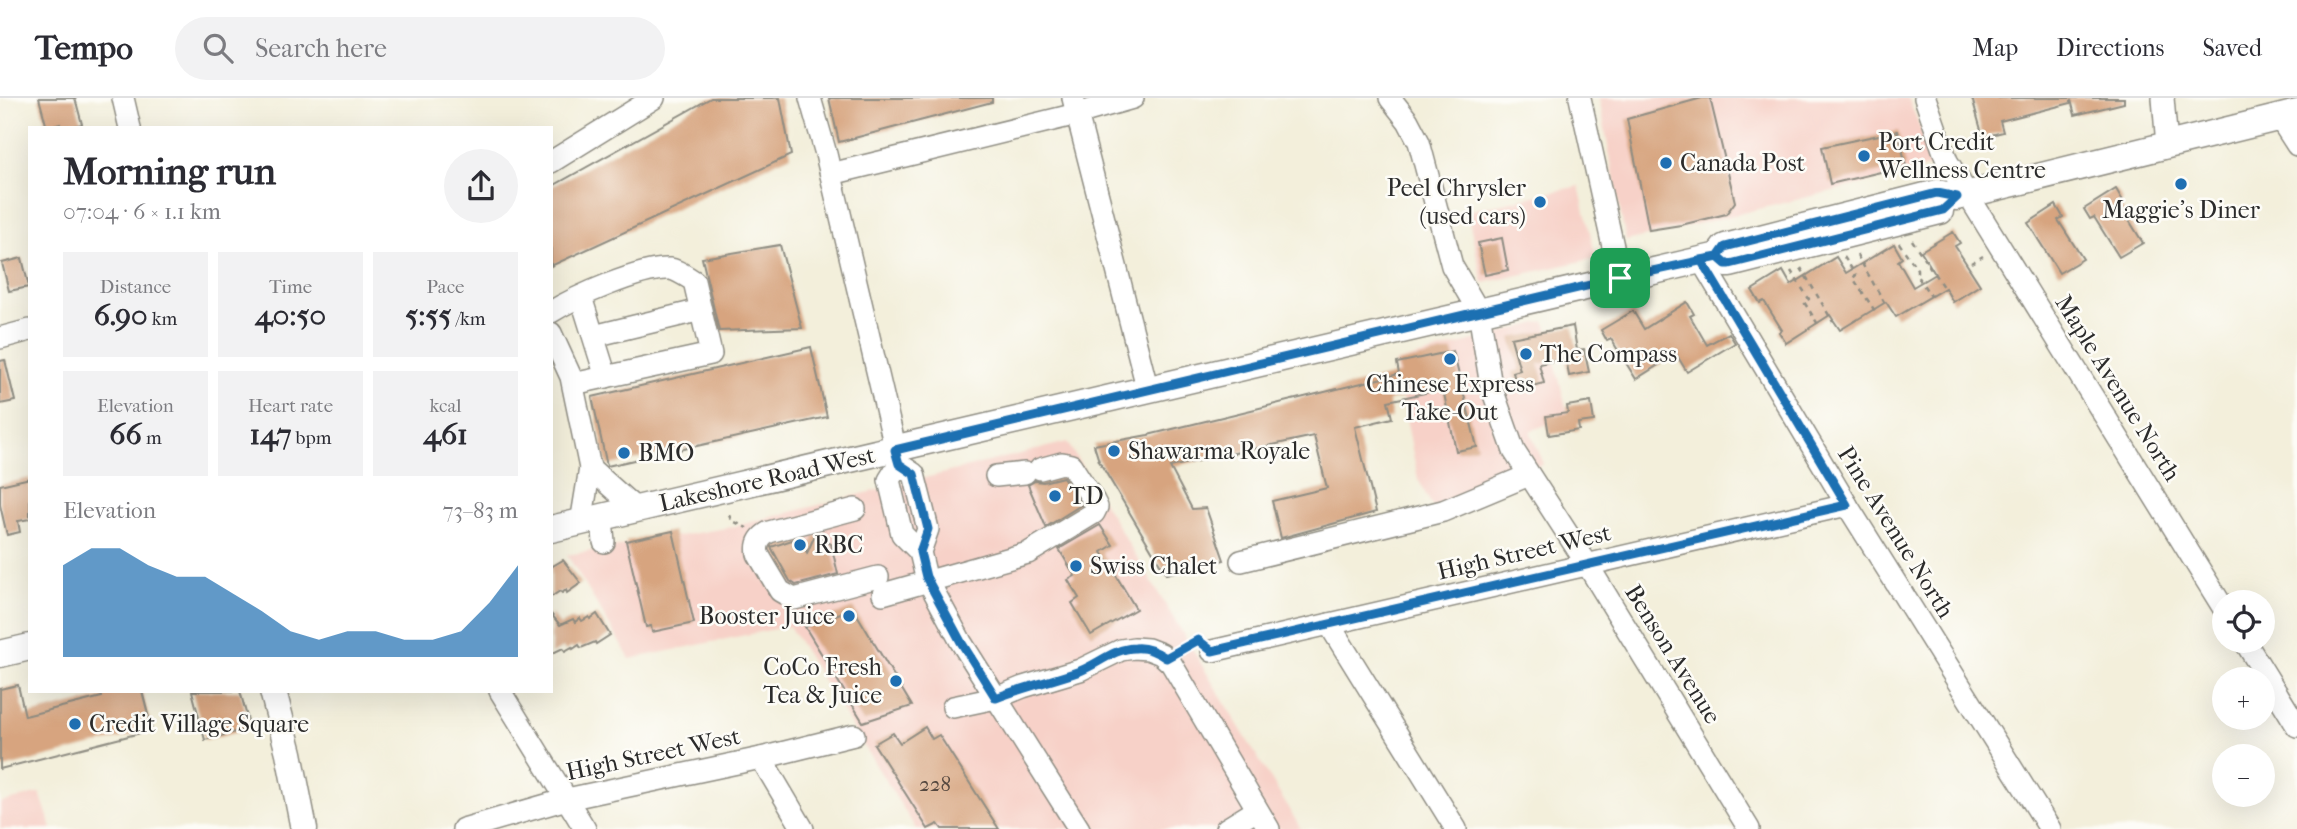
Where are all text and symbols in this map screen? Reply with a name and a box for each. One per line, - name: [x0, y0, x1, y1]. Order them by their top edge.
- search box: [175, 17, 665, 80]
- text: Tempo: [35, 29, 133, 68]
- icon: search: [199, 29, 237, 67]
- text: Search here: [255, 33, 387, 64]
- text: Map: [1972, 34, 2018, 62]
- text: Directions: [2056, 34, 2164, 62]
- text: Saved: [2202, 34, 2262, 62]
- place label: Port Credit Wellness Centre: [1877, 128, 2046, 184]
- marker: Port Credit Wellness Centre: [1856, 148, 1872, 164]
- text: Morning run: [63, 149, 276, 194]
- button: share: [444, 149, 518, 223]
- place label: Canada Post: [1680, 149, 1806, 177]
- marker: Canada Post: [1658, 155, 1674, 171]
- place label: Peel Chrysler (used cars): [1387, 174, 1527, 230]
- marker: Maggie's Diner: [2173, 176, 2189, 192]
- marker: Peel Chrysler (used cars): [1532, 194, 1548, 210]
- place label: Maggie's Diner: [2102, 196, 2261, 224]
- text: 07:04 · 6 × 1.1 km: [63, 198, 221, 225]
- pin: [1590, 248, 1650, 308]
- icon: arrive: [1601, 259, 1639, 297]
- text: Distance: [100, 276, 171, 298]
- text: Time: [269, 276, 312, 298]
- text: Pace: [427, 276, 464, 298]
- street label: Maple Avenue North: [2049, 290, 2187, 487]
- text: 6.90: [94, 298, 148, 333]
- text: 40:50: [255, 298, 326, 333]
- text: 5:55: [405, 298, 451, 333]
- text: km: [148, 308, 177, 330]
- text: /km: [451, 308, 486, 330]
- place label: The Compass: [1540, 340, 1677, 368]
- marker: The Compass: [1518, 346, 1534, 362]
- marker: Chinese Express Take-Out: [1442, 351, 1458, 367]
- place label: Chinese Express Take-Out: [1366, 370, 1534, 426]
- text: Elevation: [97, 395, 174, 417]
- text: Heart rate: [248, 395, 333, 417]
- text: kcal: [430, 395, 461, 417]
- text: 66: [109, 417, 142, 452]
- text: 147: [249, 417, 292, 452]
- text: 461: [423, 417, 468, 452]
- text: m: [142, 427, 162, 449]
- text: bpm: [292, 427, 332, 449]
- place label: Shawarma Royale: [1128, 437, 1310, 465]
- place label: BMO: [638, 439, 694, 467]
- street label: Lakeshore Road West: [656, 440, 878, 517]
- street label: Pine Avenue North: [1832, 441, 1960, 623]
- marker: Shawarma Royale: [1106, 443, 1122, 459]
- marker: BMO: [616, 445, 632, 461]
- place label: TD: [1069, 482, 1104, 510]
- marker: TD: [1047, 488, 1063, 504]
- text: Elevation: [63, 497, 156, 524]
- text: 73–83 m: [442, 497, 518, 524]
- street label: High Street West: [1435, 518, 1614, 586]
- place label: RBC: [814, 531, 863, 559]
- marker: RBC: [792, 537, 808, 553]
- place label: Swiss Chalet: [1090, 552, 1218, 580]
- marker: Swiss Chalet: [1068, 558, 1084, 574]
- street label: Benson Avenue: [1619, 579, 1727, 729]
- map controls: [2212, 590, 2275, 807]
- button: locate: [2212, 590, 2275, 653]
- place label: Booster Juice: [699, 602, 835, 630]
- marker: Booster Juice: [841, 608, 857, 624]
- place label: CoCo Fresh Tea & Juice: [763, 653, 883, 709]
- button: +: [2212, 667, 2275, 730]
- marker: CoCo Fresh Tea & Juice: [888, 673, 904, 689]
- place label: Credit Village Square: [89, 710, 309, 738]
- marker: Credit Village Square: [67, 716, 83, 732]
- street label: High Street West: [563, 722, 743, 786]
- button: −: [2212, 744, 2275, 807]
- house number: 228: [919, 772, 951, 796]

